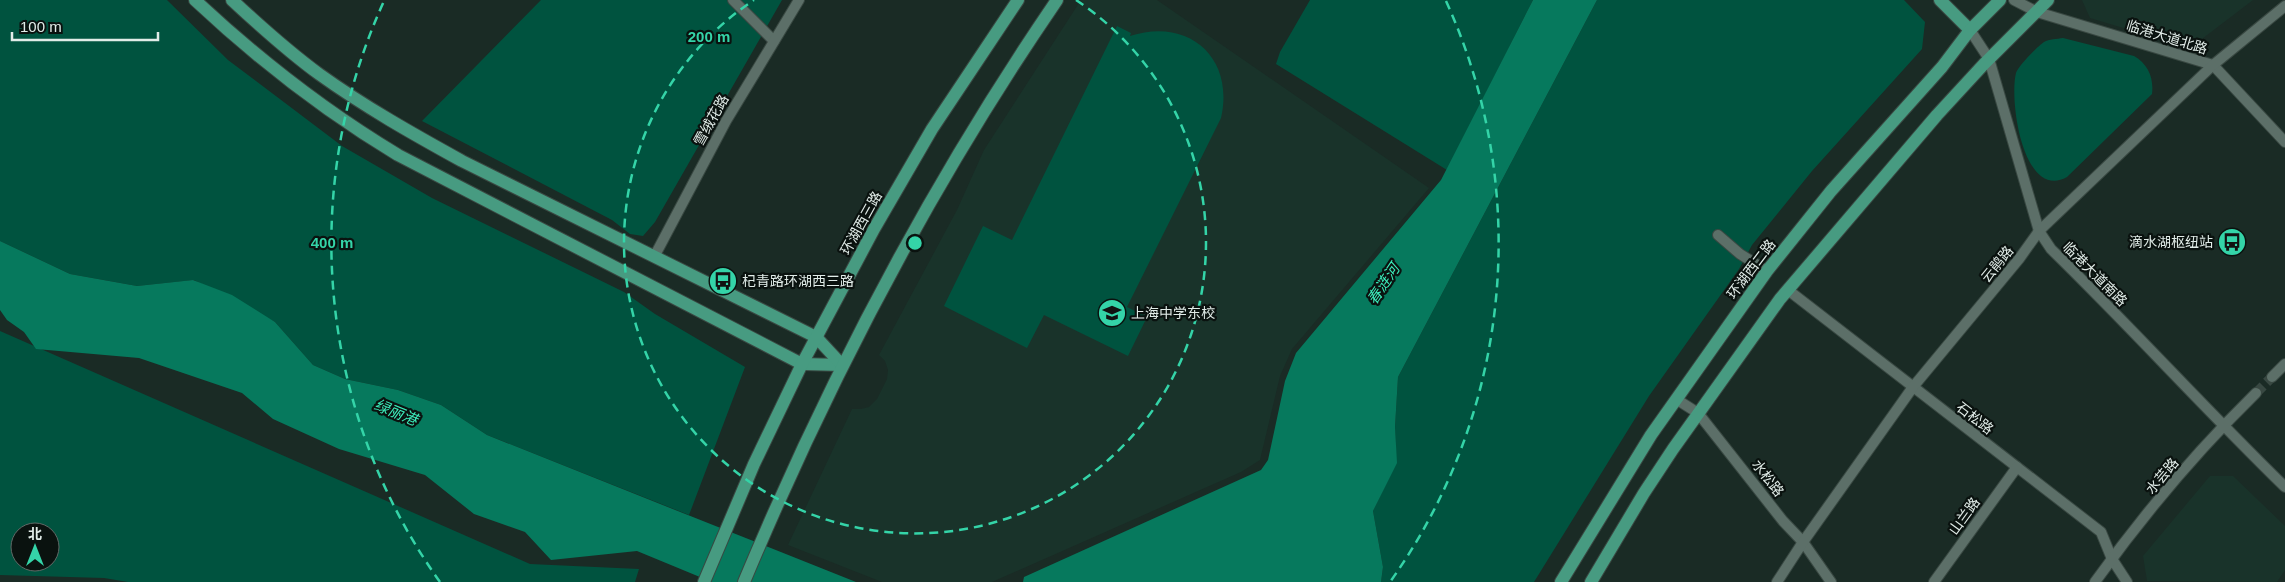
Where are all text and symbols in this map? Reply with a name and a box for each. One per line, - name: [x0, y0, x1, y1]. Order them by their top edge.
- scale bar: [12, 10, 159, 42]
- street label: 临港大道北路: [2124, 17, 2210, 57]
- text: 100 m: [20, 18, 62, 35]
- text: 200 m: [688, 28, 730, 45]
- street label: 雪绒花路: [690, 92, 732, 148]
- street label: 环湖西三路: [837, 189, 885, 257]
- bus stop icon: 滴水湖枢纽站: [2217, 227, 2247, 257]
- text: 400 m: [311, 234, 353, 251]
- centre of rings: [906, 234, 924, 252]
- place label: 滴水湖枢纽站: [2129, 234, 2213, 250]
- street label: 环湖西二路: [1724, 236, 1778, 302]
- street label: 临港大道南路: [2060, 239, 2130, 309]
- street label: 云鹃路: [1978, 243, 2016, 285]
- water label: 春涟河: [1363, 258, 1404, 307]
- bus stop icon: 杞青路环湖西三路: [708, 266, 738, 296]
- place label: 杞青路环湖西三路: [742, 273, 854, 289]
- school or university icon: 上海中学东校: [1097, 298, 1127, 328]
- place label: 上海中学东校: [1131, 305, 1215, 321]
- water label: 绿丽港: [372, 396, 422, 429]
- street label: 石松路: [1954, 399, 1996, 437]
- street label: 水芸路: [2142, 455, 2182, 497]
- street label: 水松路: [1749, 457, 1787, 499]
- street label: 山兰路: [1945, 494, 1983, 538]
- north arrow: [10, 522, 60, 572]
- text: 北: [28, 526, 42, 542]

